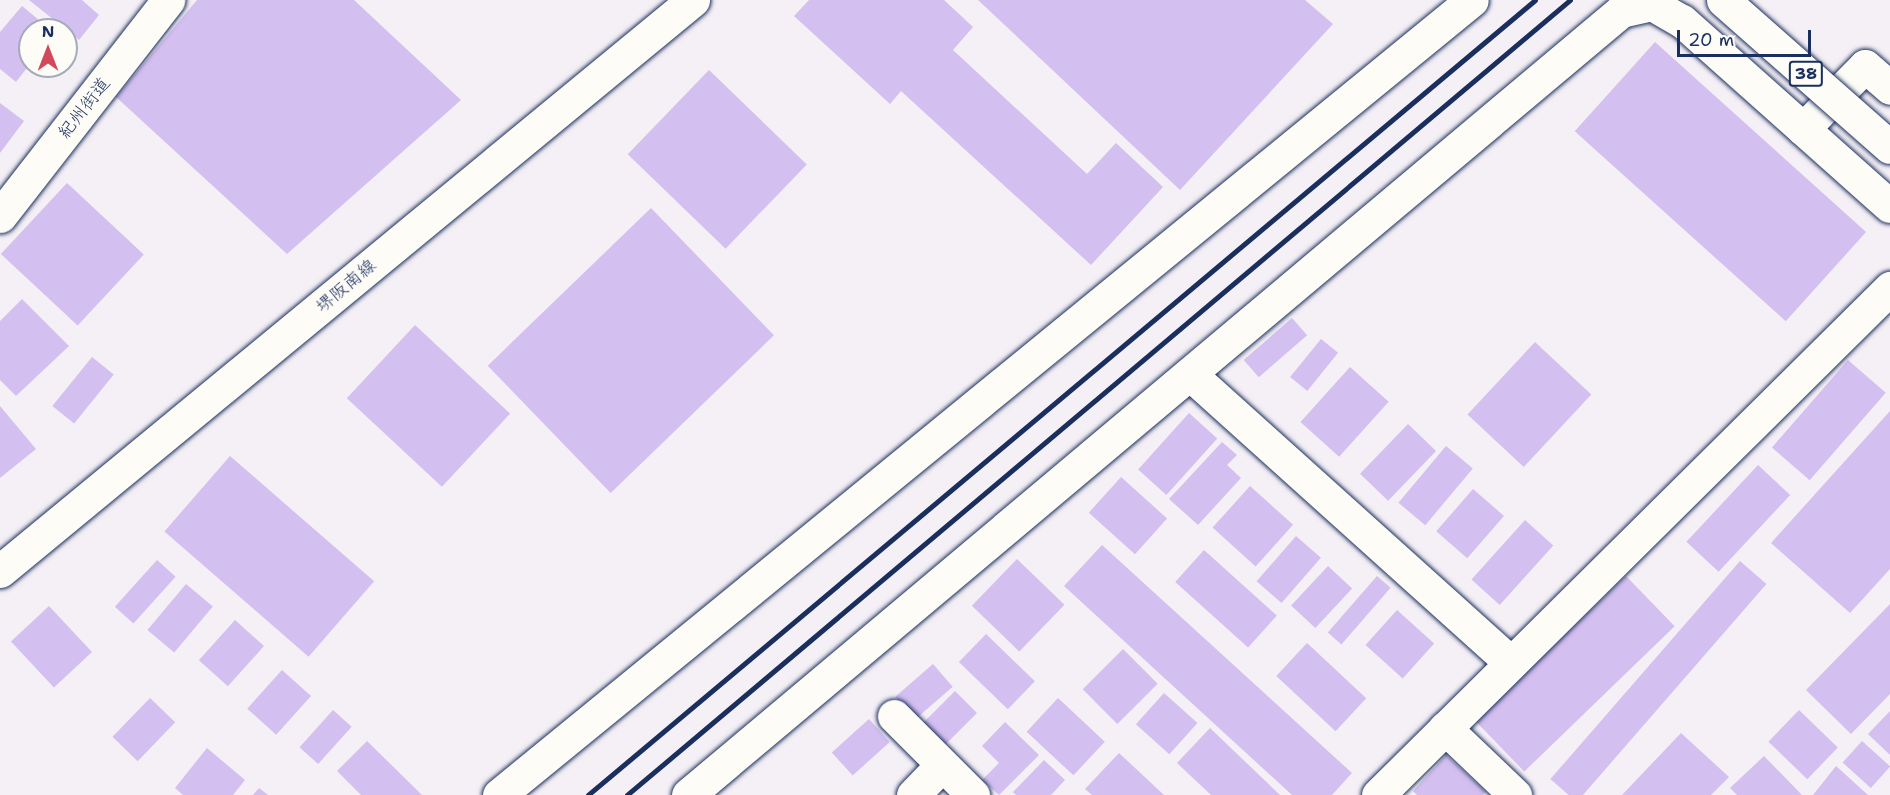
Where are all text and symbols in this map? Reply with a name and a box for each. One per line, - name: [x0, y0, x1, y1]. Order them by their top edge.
- north arrow: [18, 18, 78, 78]
- scale bar: [1680, 18, 1814, 56]
- text: N: [42, 21, 54, 42]
- text: 20 m: [1688, 28, 1734, 52]
- road number: 38: [1788, 61, 1824, 87]
- street label: 紀州街道: [53, 73, 115, 143]
- street label: 堺阪南線: [311, 255, 381, 317]

